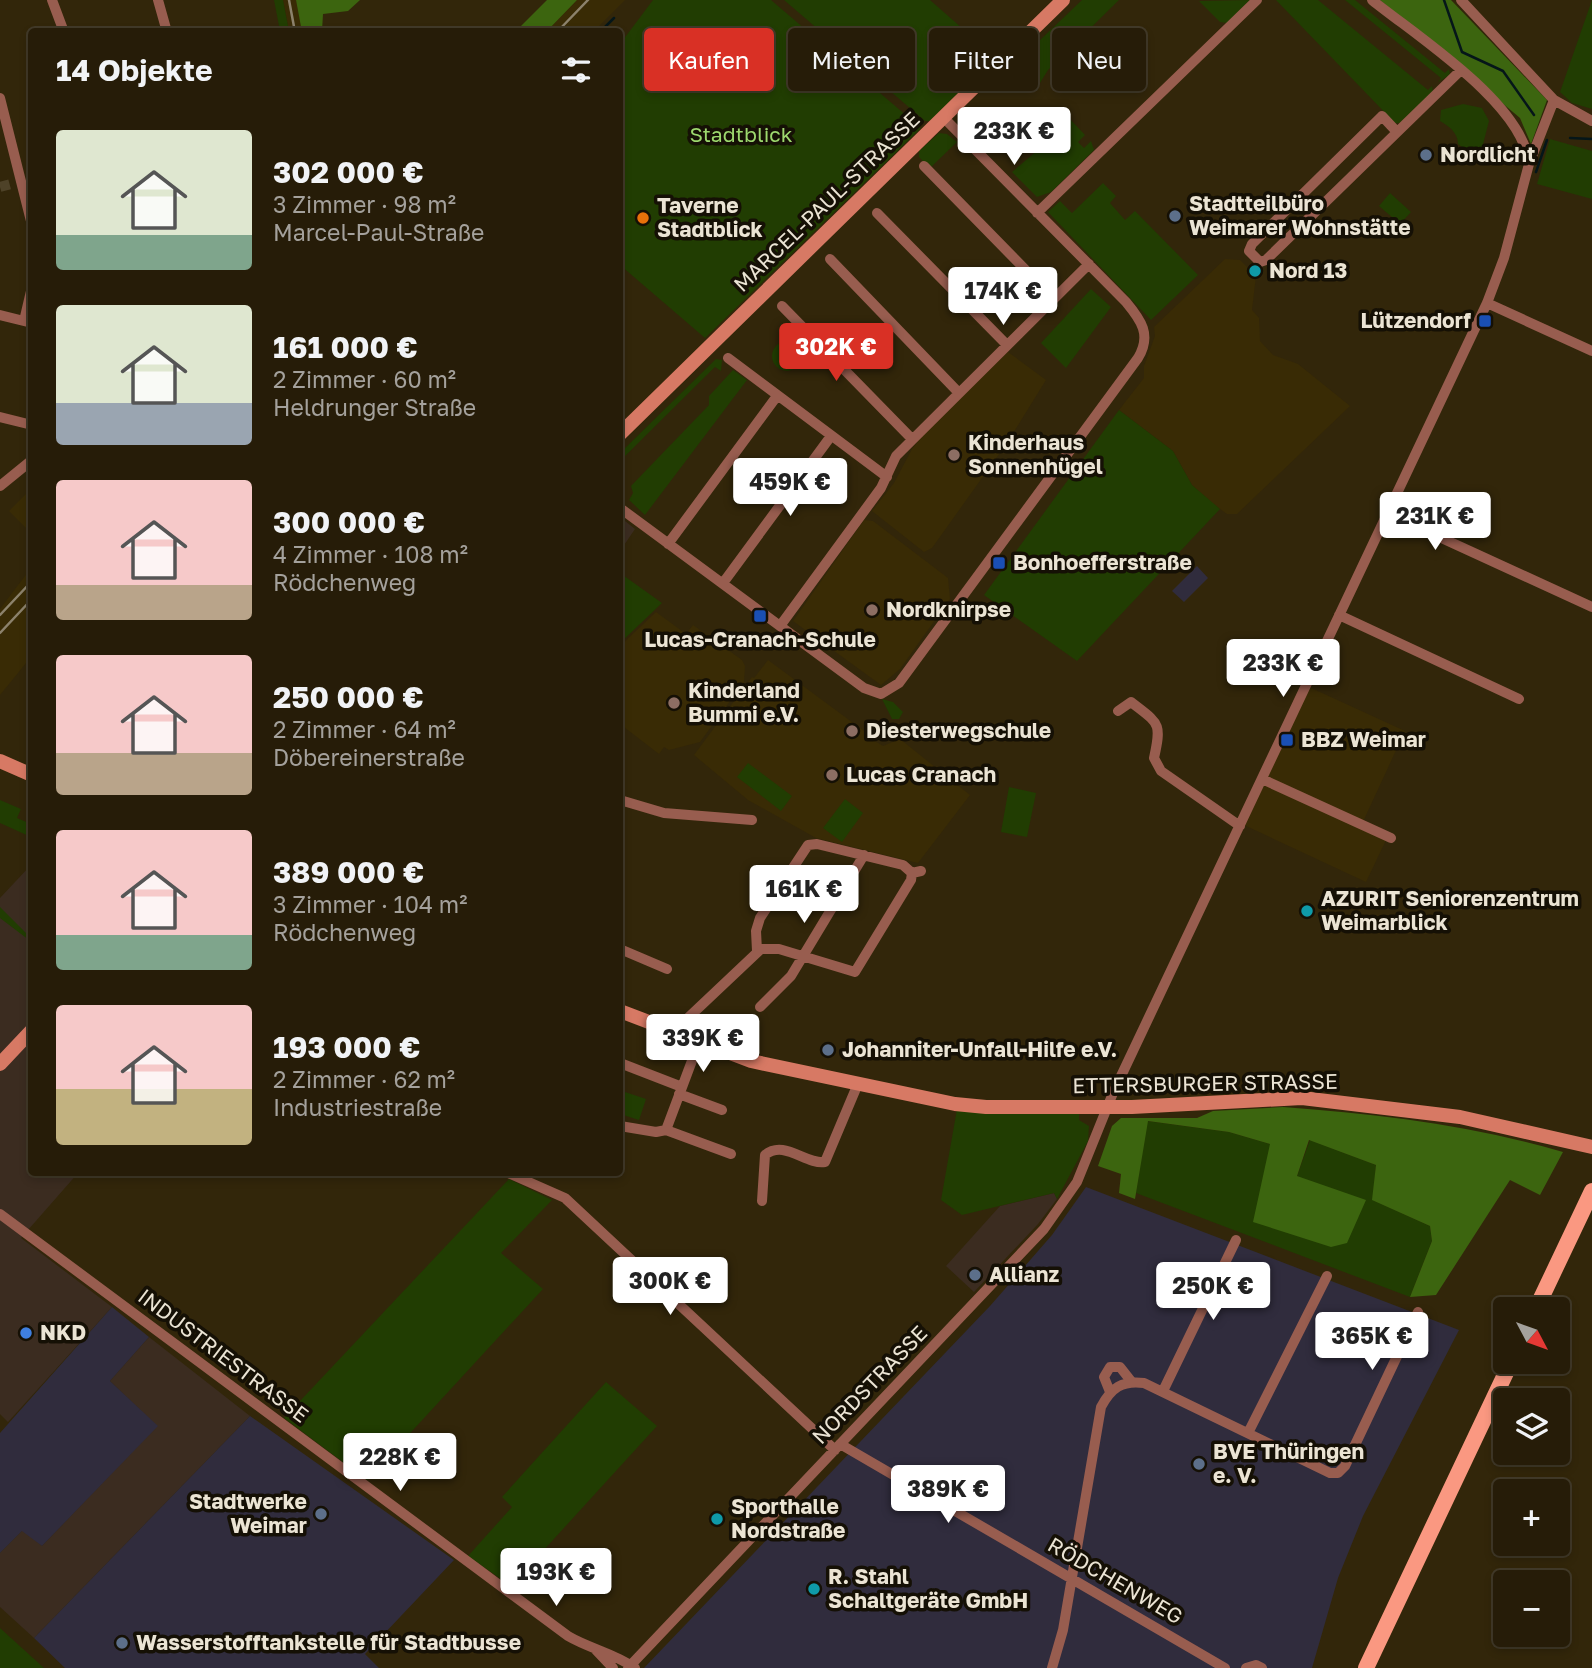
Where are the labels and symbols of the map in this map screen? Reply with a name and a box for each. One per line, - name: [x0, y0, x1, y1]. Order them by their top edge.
- street label: MARCEL-PAUL-STRASSE: [728, 106, 925, 297]
- pin: 233K €: [957, 108, 1071, 167]
- park label: Stadtblick: [689, 121, 793, 147]
- place label: Nordlicht: [1440, 141, 1535, 167]
- marker: Nordlicht: [1418, 147, 1434, 163]
- place label: Stadtteilbüro Weimarer Wohnstätte: [1189, 190, 1411, 240]
- place label: Taverne Stadtblick: [657, 192, 763, 242]
- marker: Stadtteilbüro Weimarer Wohnstätte: [1167, 208, 1183, 224]
- marker: Taverne Stadtblick: [635, 210, 651, 226]
- place label: Nord 13: [1269, 257, 1347, 283]
- marker: Nord 13: [1247, 263, 1263, 279]
- pin: 174K €: [946, 268, 1060, 327]
- place label: Lützendorf: [1361, 307, 1471, 333]
- marker: Lützendorf: [1477, 313, 1493, 329]
- pin: 302K €: [779, 324, 893, 383]
- place label: Kinderhaus Sonnenhügel: [968, 429, 1103, 479]
- marker: Kinderhaus Sonnenhügel: [946, 447, 962, 463]
- pin: 459K €: [733, 458, 847, 518]
- pin: 231K €: [1378, 492, 1492, 552]
- place label: Bonhoefferstraße: [1013, 549, 1192, 575]
- marker: Bonhoefferstraße: [991, 555, 1007, 571]
- place label: Nordknirpse: [886, 596, 1011, 622]
- marker: Nordknirpse: [864, 602, 880, 618]
- marker: Lucas-Cranach-Schule: [752, 608, 768, 624]
- place label: Lucas-Cranach-Schule: [644, 626, 876, 652]
- pin: 233K €: [1226, 640, 1340, 699]
- place label: Kinderland Bummi e.V.: [688, 677, 800, 727]
- marker: Kinderland Bummi e.V.: [666, 695, 682, 711]
- place label: Diesterwegschule: [866, 717, 1051, 743]
- marker: Diesterwegschule: [844, 723, 860, 739]
- place label: BBZ Weimar: [1301, 726, 1426, 752]
- marker: BBZ Weimar: [1279, 732, 1295, 748]
- place label: Lucas Cranach: [846, 761, 996, 787]
- marker: Lucas Cranach: [824, 767, 840, 783]
- pin: 161K €: [747, 866, 861, 925]
- place label: AZURIT Seniorenzentrum Weimarblick: [1321, 885, 1579, 935]
- marker: AZURIT Seniorenzentrum Weimarblick: [1299, 903, 1315, 919]
- pin: 339K €: [646, 1014, 760, 1074]
- place label: Johanniter-Unfall-Hilfe e.V.: [842, 1036, 1117, 1062]
- marker: Johanniter-Unfall-Hilfe e.V.: [820, 1042, 836, 1058]
- street label: ETTERSBURGER STRASSE: [1072, 1068, 1338, 1098]
- pin: 300K €: [613, 1258, 727, 1317]
- place label: Allianz: [989, 1261, 1059, 1287]
- pin: 250K €: [1156, 1262, 1270, 1322]
- marker: Allianz: [967, 1267, 983, 1283]
- street label: INDUSTRIESTRASSE: [133, 1283, 314, 1428]
- north arrow: [1493, 1297, 1570, 1374]
- pin: 365K €: [1315, 1312, 1429, 1372]
- place label: NKD: [40, 1319, 86, 1345]
- street label: NORDSTRASSE: [806, 1320, 932, 1449]
- marker: NKD: [18, 1325, 34, 1341]
- pin: 228K €: [343, 1434, 457, 1493]
- place label: BVE Thüringen e. V.: [1213, 1438, 1364, 1488]
- marker: BVE Thüringen e. V.: [1191, 1456, 1207, 1472]
- pin: 389K €: [891, 1466, 1005, 1525]
- place label: Stadtwerke Weimar: [189, 1488, 307, 1538]
- place label: Sporthalle Nordstraße: [731, 1493, 845, 1543]
- marker: Stadtwerke Weimar: [313, 1506, 329, 1522]
- marker: Sporthalle Nordstraße: [709, 1511, 725, 1527]
- street label: RÖDCHENWEG: [1044, 1531, 1187, 1629]
- pin: 193K €: [499, 1548, 613, 1608]
- place label: R. Stahl Schaltgeräte GmbH: [828, 1563, 1028, 1613]
- marker: R. Stahl Schaltgeräte GmbH: [806, 1581, 822, 1597]
- place label: Wasserstofftankstelle für Stadtbusse: [136, 1629, 521, 1655]
- marker: Wasserstofftankstelle für Stadtbusse: [114, 1635, 130, 1651]

